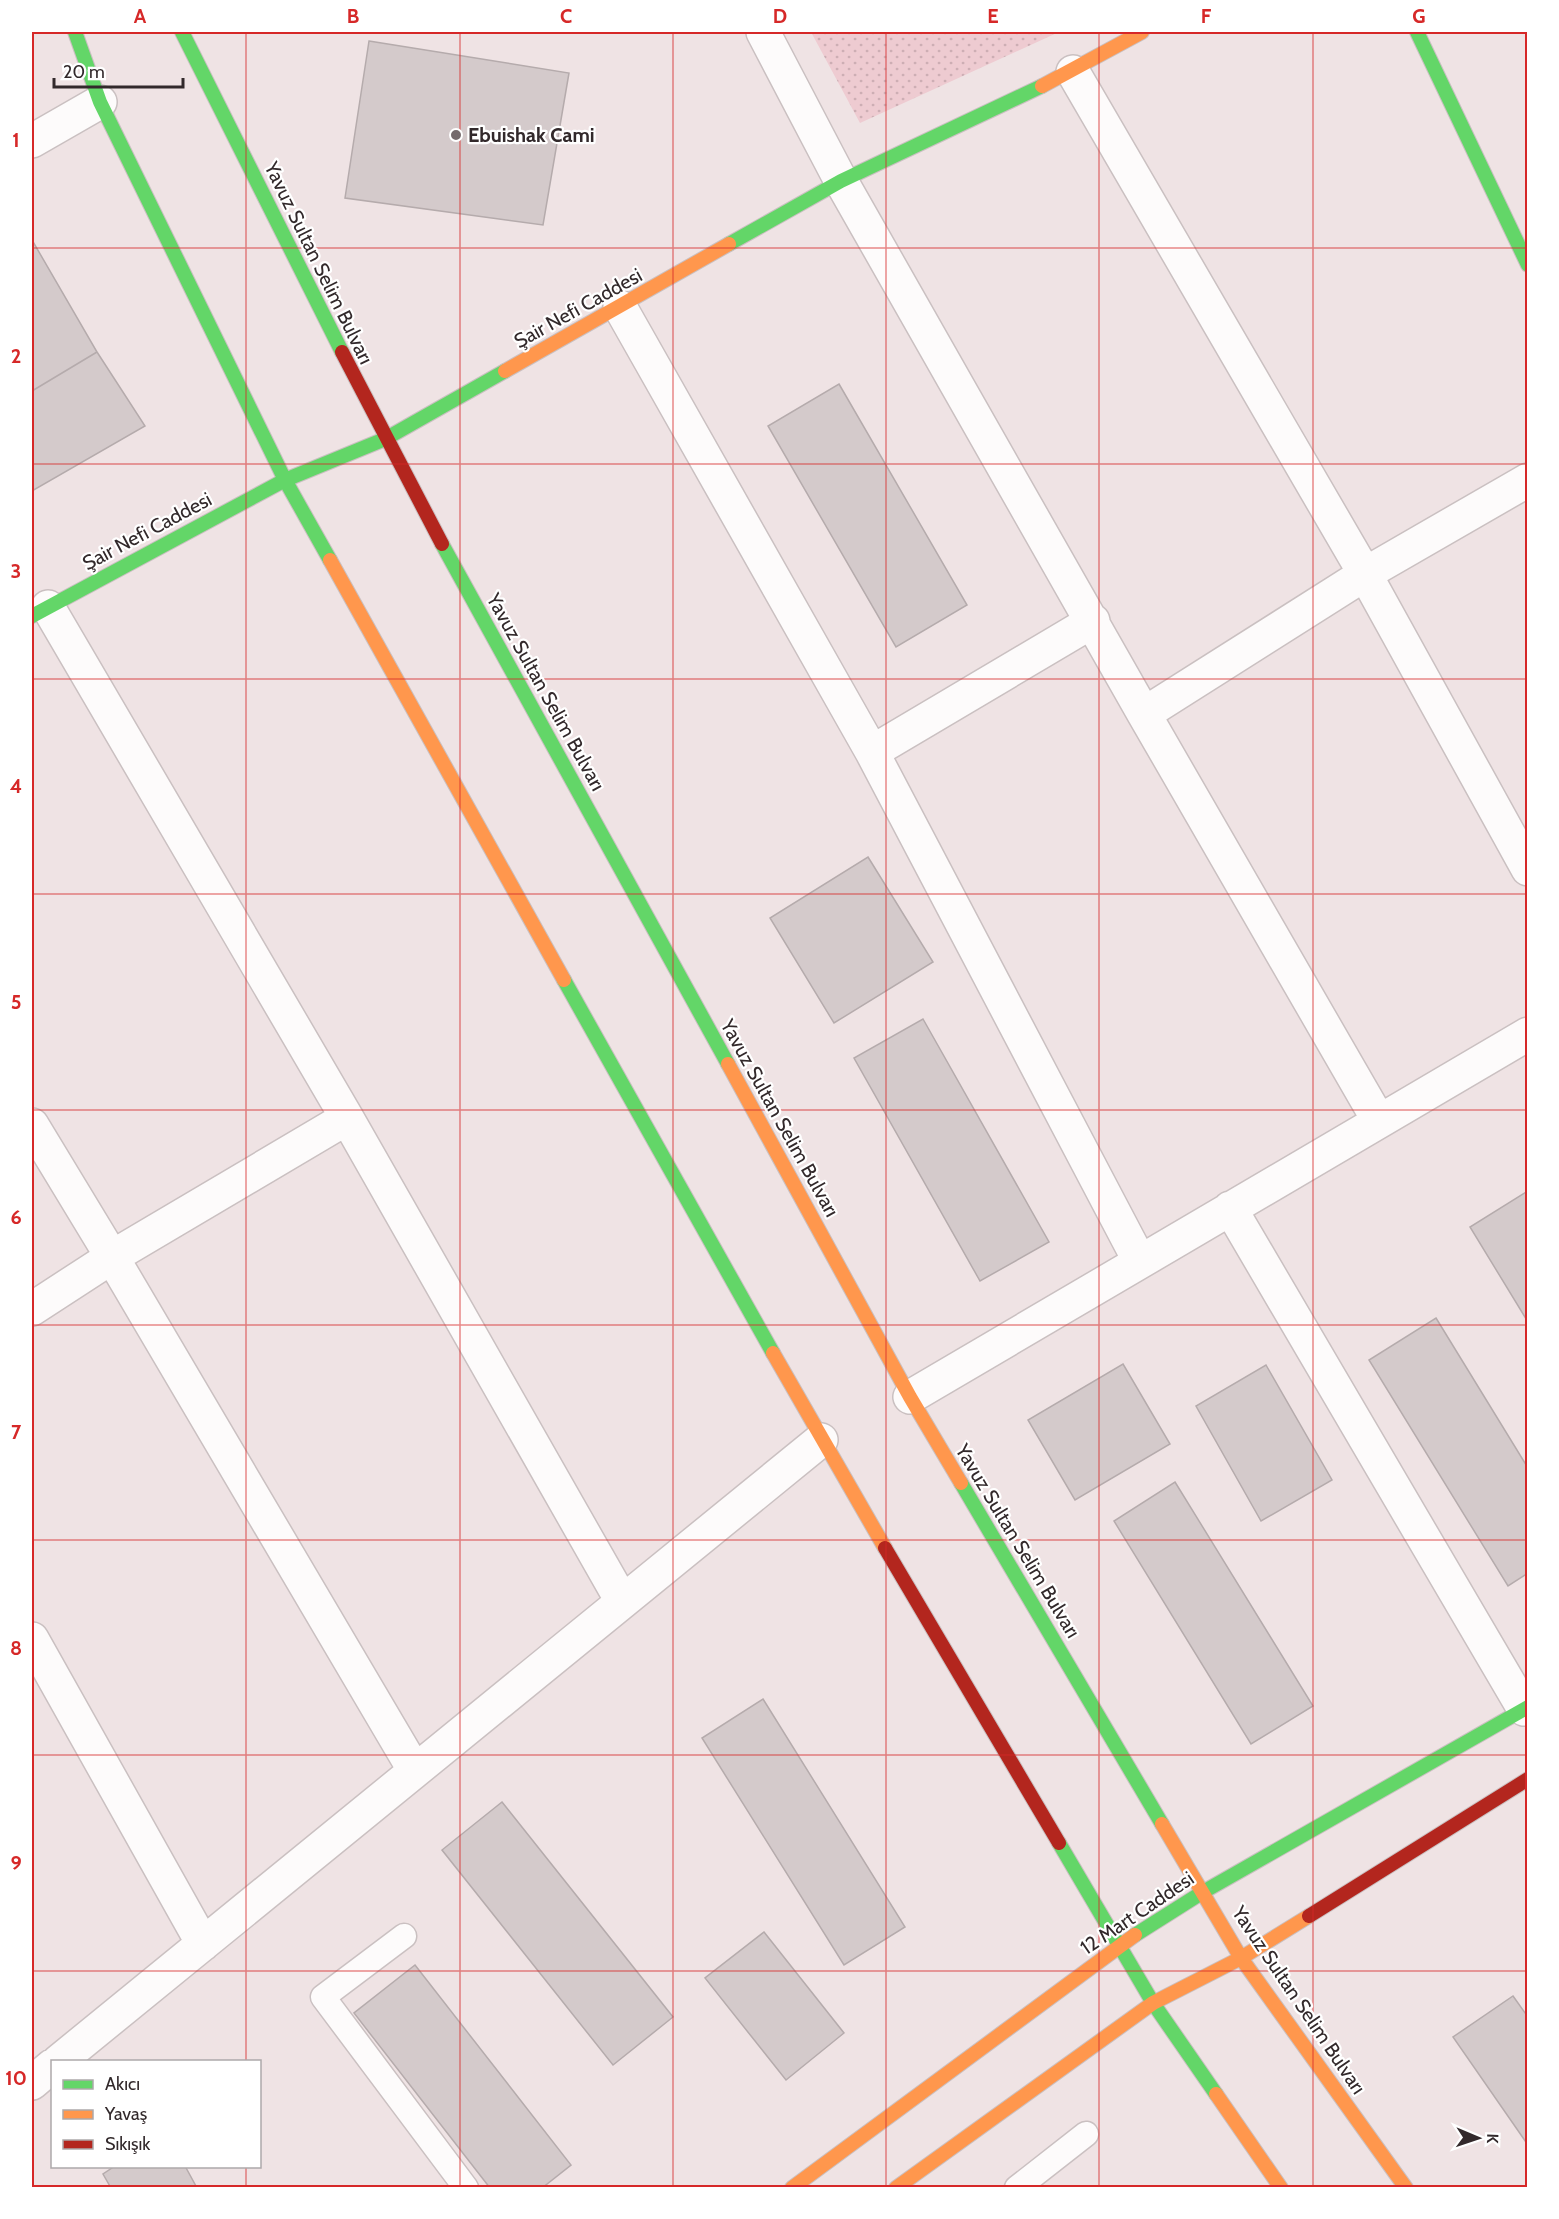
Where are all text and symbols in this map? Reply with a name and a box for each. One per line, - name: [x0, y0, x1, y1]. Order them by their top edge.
- text: A: [134, 4, 147, 28]
- text: B: [347, 4, 359, 28]
- text: C: [560, 4, 572, 28]
- text: D: [773, 4, 787, 28]
- text: E: [987, 4, 999, 28]
- text: F: [1201, 4, 1212, 28]
- text: G: [1412, 4, 1426, 28]
- scale bar: [54, 51, 183, 89]
- text: 20 m: [63, 61, 105, 83]
- place label: Ebuishak Cami: [468, 123, 595, 147]
- text: 1: [12, 128, 20, 152]
- marker: Ebuishak Cami: [449, 128, 463, 142]
- street label: Yavuz Sultan Selim Bulvarı: [259, 157, 378, 368]
- street label: Şair Nefi Caddesi: [510, 263, 646, 353]
- text: 2: [11, 344, 21, 368]
- street label: Şair Nefi Caddesi: [78, 487, 216, 575]
- text: 3: [11, 559, 21, 583]
- street label: Yavuz Sultan Selim Bulvarı: [481, 588, 610, 795]
- text: 4: [10, 774, 22, 798]
- text: 5: [11, 990, 21, 1014]
- street label: Yavuz Sultan Selim Bulvarı: [715, 1014, 844, 1221]
- text: 6: [10, 1205, 22, 1229]
- text: 7: [11, 1420, 22, 1444]
- street label: Yavuz Sultan Selim Bulvarı: [950, 1439, 1085, 1642]
- text: 8: [10, 1636, 22, 1660]
- text: 9: [10, 1851, 22, 1875]
- street label: 12 Mart Caddesi: [1076, 1866, 1198, 1960]
- street label: Yavuz Sultan Selim Bulvarı: [1226, 1900, 1371, 2099]
- legend: [51, 2060, 261, 2168]
- text: 10: [5, 2066, 27, 2090]
- text: Akıcı: [105, 2073, 140, 2095]
- text: Yavaş: [104, 2103, 147, 2125]
- north arrow: [1448, 2108, 1508, 2168]
- text: Sıkışık: [105, 2133, 151, 2155]
- text: K: [1483, 2133, 1502, 2144]

